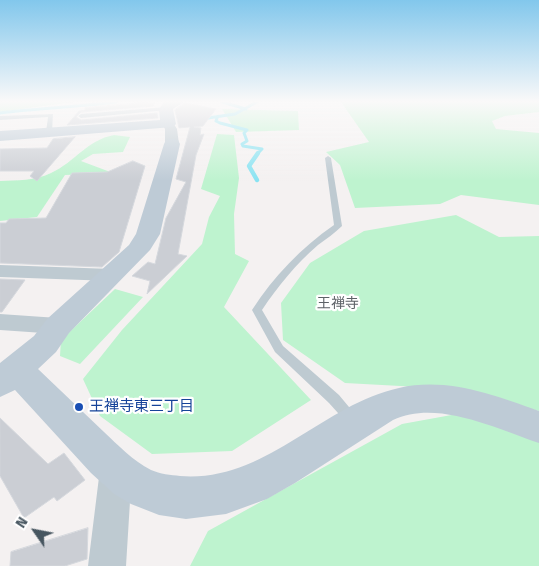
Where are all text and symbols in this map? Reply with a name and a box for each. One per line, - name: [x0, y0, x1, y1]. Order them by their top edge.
- district label: 王禅寺: [317, 296, 359, 312]
- place label: 王禅寺東三丁目: [89, 398, 194, 416]
- marker: 王禅寺東三丁目: [73, 401, 85, 413]
- north arrow: [10, 506, 60, 556]
- text: N: [12, 514, 32, 531]

